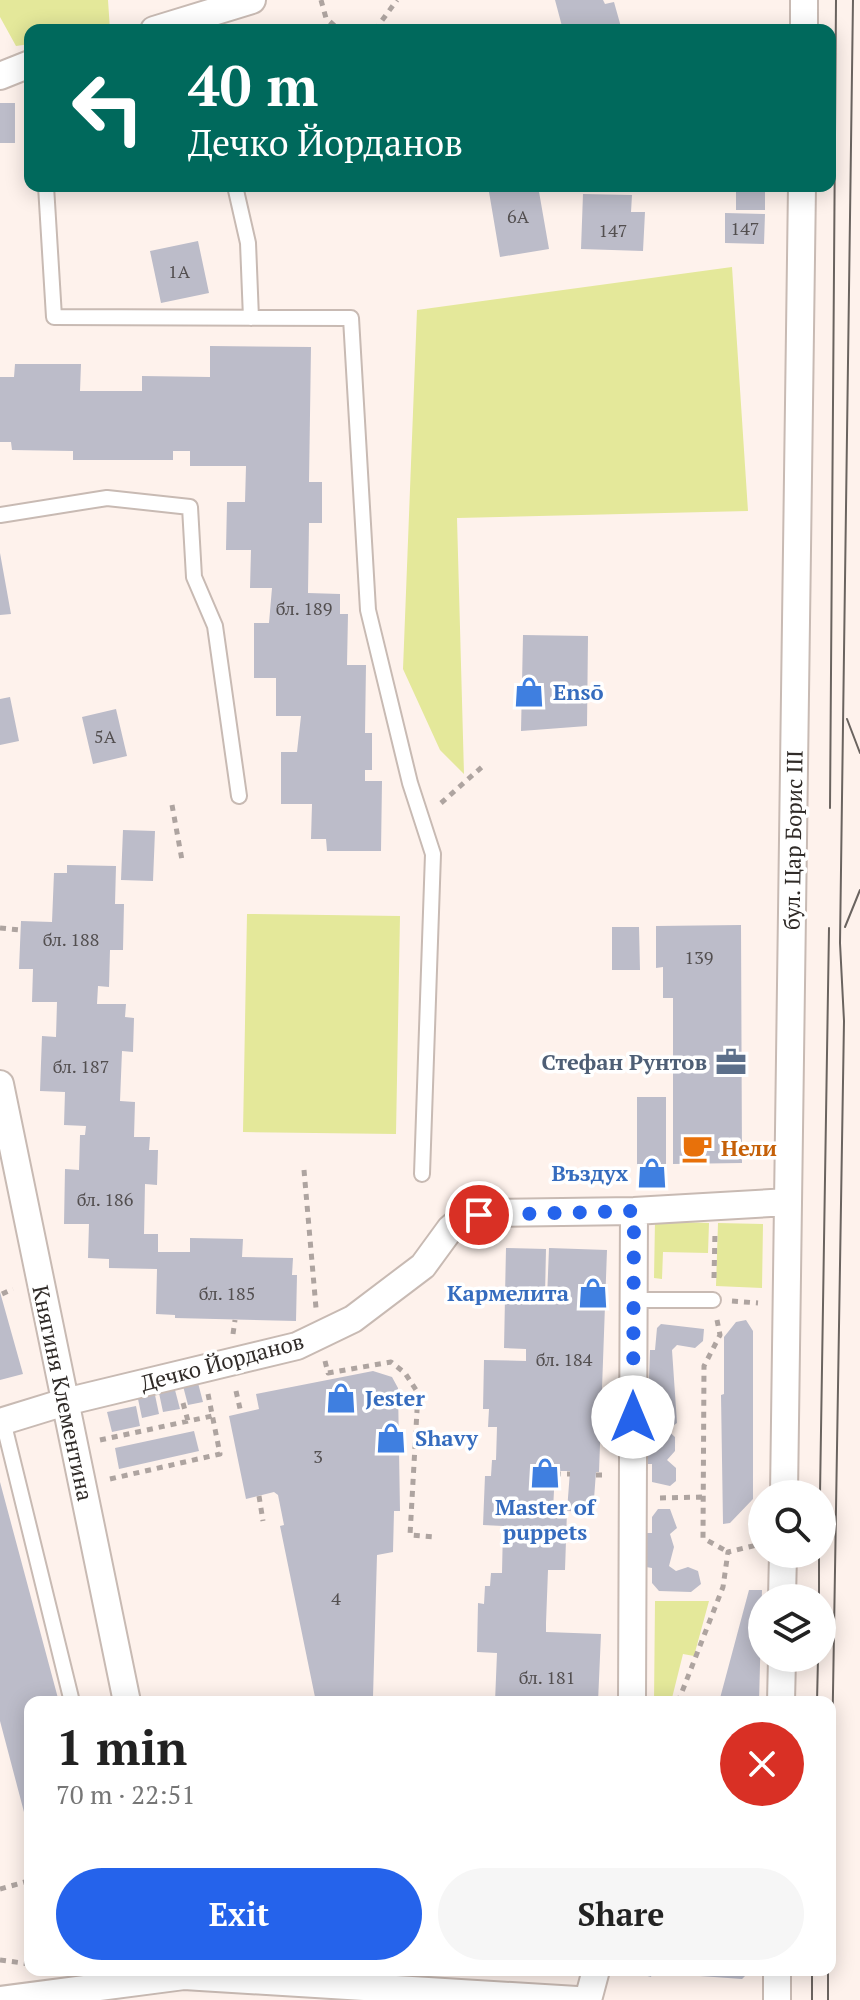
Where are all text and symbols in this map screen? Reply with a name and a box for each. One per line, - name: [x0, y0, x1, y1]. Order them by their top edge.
- text: 40 m: [188, 48, 318, 122]
- icon: left: [56, 56, 160, 160]
- text: Дечко Йорданов: [188, 119, 463, 166]
- house number: 6А: [507, 204, 530, 228]
- house number: 147: [731, 216, 759, 240]
- house number: 147: [599, 218, 627, 242]
- house number: 1А: [168, 259, 191, 283]
- house number: бл. 189: [276, 596, 332, 620]
- shop icon: Ensō: [512, 675, 546, 709]
- place label: Ensō: [553, 677, 603, 706]
- house number: 5А: [94, 724, 117, 748]
- street label: бул. Цар Борис III: [776, 750, 809, 930]
- house number: бл. 188: [43, 927, 99, 951]
- house number: 139: [685, 945, 713, 969]
- office icon: Стефан Рунтов: [714, 1045, 748, 1079]
- place label: Стефан Рунтов: [541, 1047, 707, 1076]
- house number: бл. 187: [53, 1054, 109, 1078]
- cafe icon: Нели: [680, 1131, 714, 1165]
- place label: Нели: [721, 1133, 777, 1162]
- shop icon: Въздух: [635, 1156, 669, 1190]
- place label: Въздух: [552, 1158, 629, 1187]
- pin: [445, 1181, 513, 1249]
- house number: бл. 186: [77, 1187, 134, 1211]
- icon: arrive: [457, 1193, 501, 1237]
- shop icon: Кармелита: [576, 1276, 610, 1310]
- place label: Кармелита: [447, 1278, 569, 1307]
- house number: бл. 185: [199, 1281, 255, 1305]
- street label: Княгиня Клементина: [26, 1282, 101, 1503]
- street label: Дечко Йорданов: [137, 1326, 307, 1397]
- house number: бл. 184: [536, 1347, 593, 1371]
- position arrow: [591, 1375, 675, 1459]
- shop icon: Jester: [324, 1381, 358, 1415]
- place label: Jester: [365, 1383, 425, 1412]
- shop icon: Shavy: [374, 1421, 408, 1455]
- place label: Shavy: [415, 1423, 478, 1452]
- house number: 3: [313, 1444, 323, 1468]
- shop icon: Master of puppets: [528, 1456, 562, 1490]
- map controls: [748, 1480, 836, 1672]
- button: search: [748, 1480, 836, 1568]
- place label: Master of puppets: [495, 1492, 597, 1546]
- button: layers: [748, 1584, 836, 1672]
- house number: 4: [331, 1586, 341, 1610]
- house number: бл. 181: [519, 1665, 575, 1689]
- text: 1 min: [56, 1715, 187, 1779]
- button: close: [720, 1722, 804, 1806]
- text: 70 m · 22:51: [56, 1777, 195, 1811]
- button: Exit: [56, 1868, 422, 1960]
- button: Share: [438, 1868, 804, 1960]

